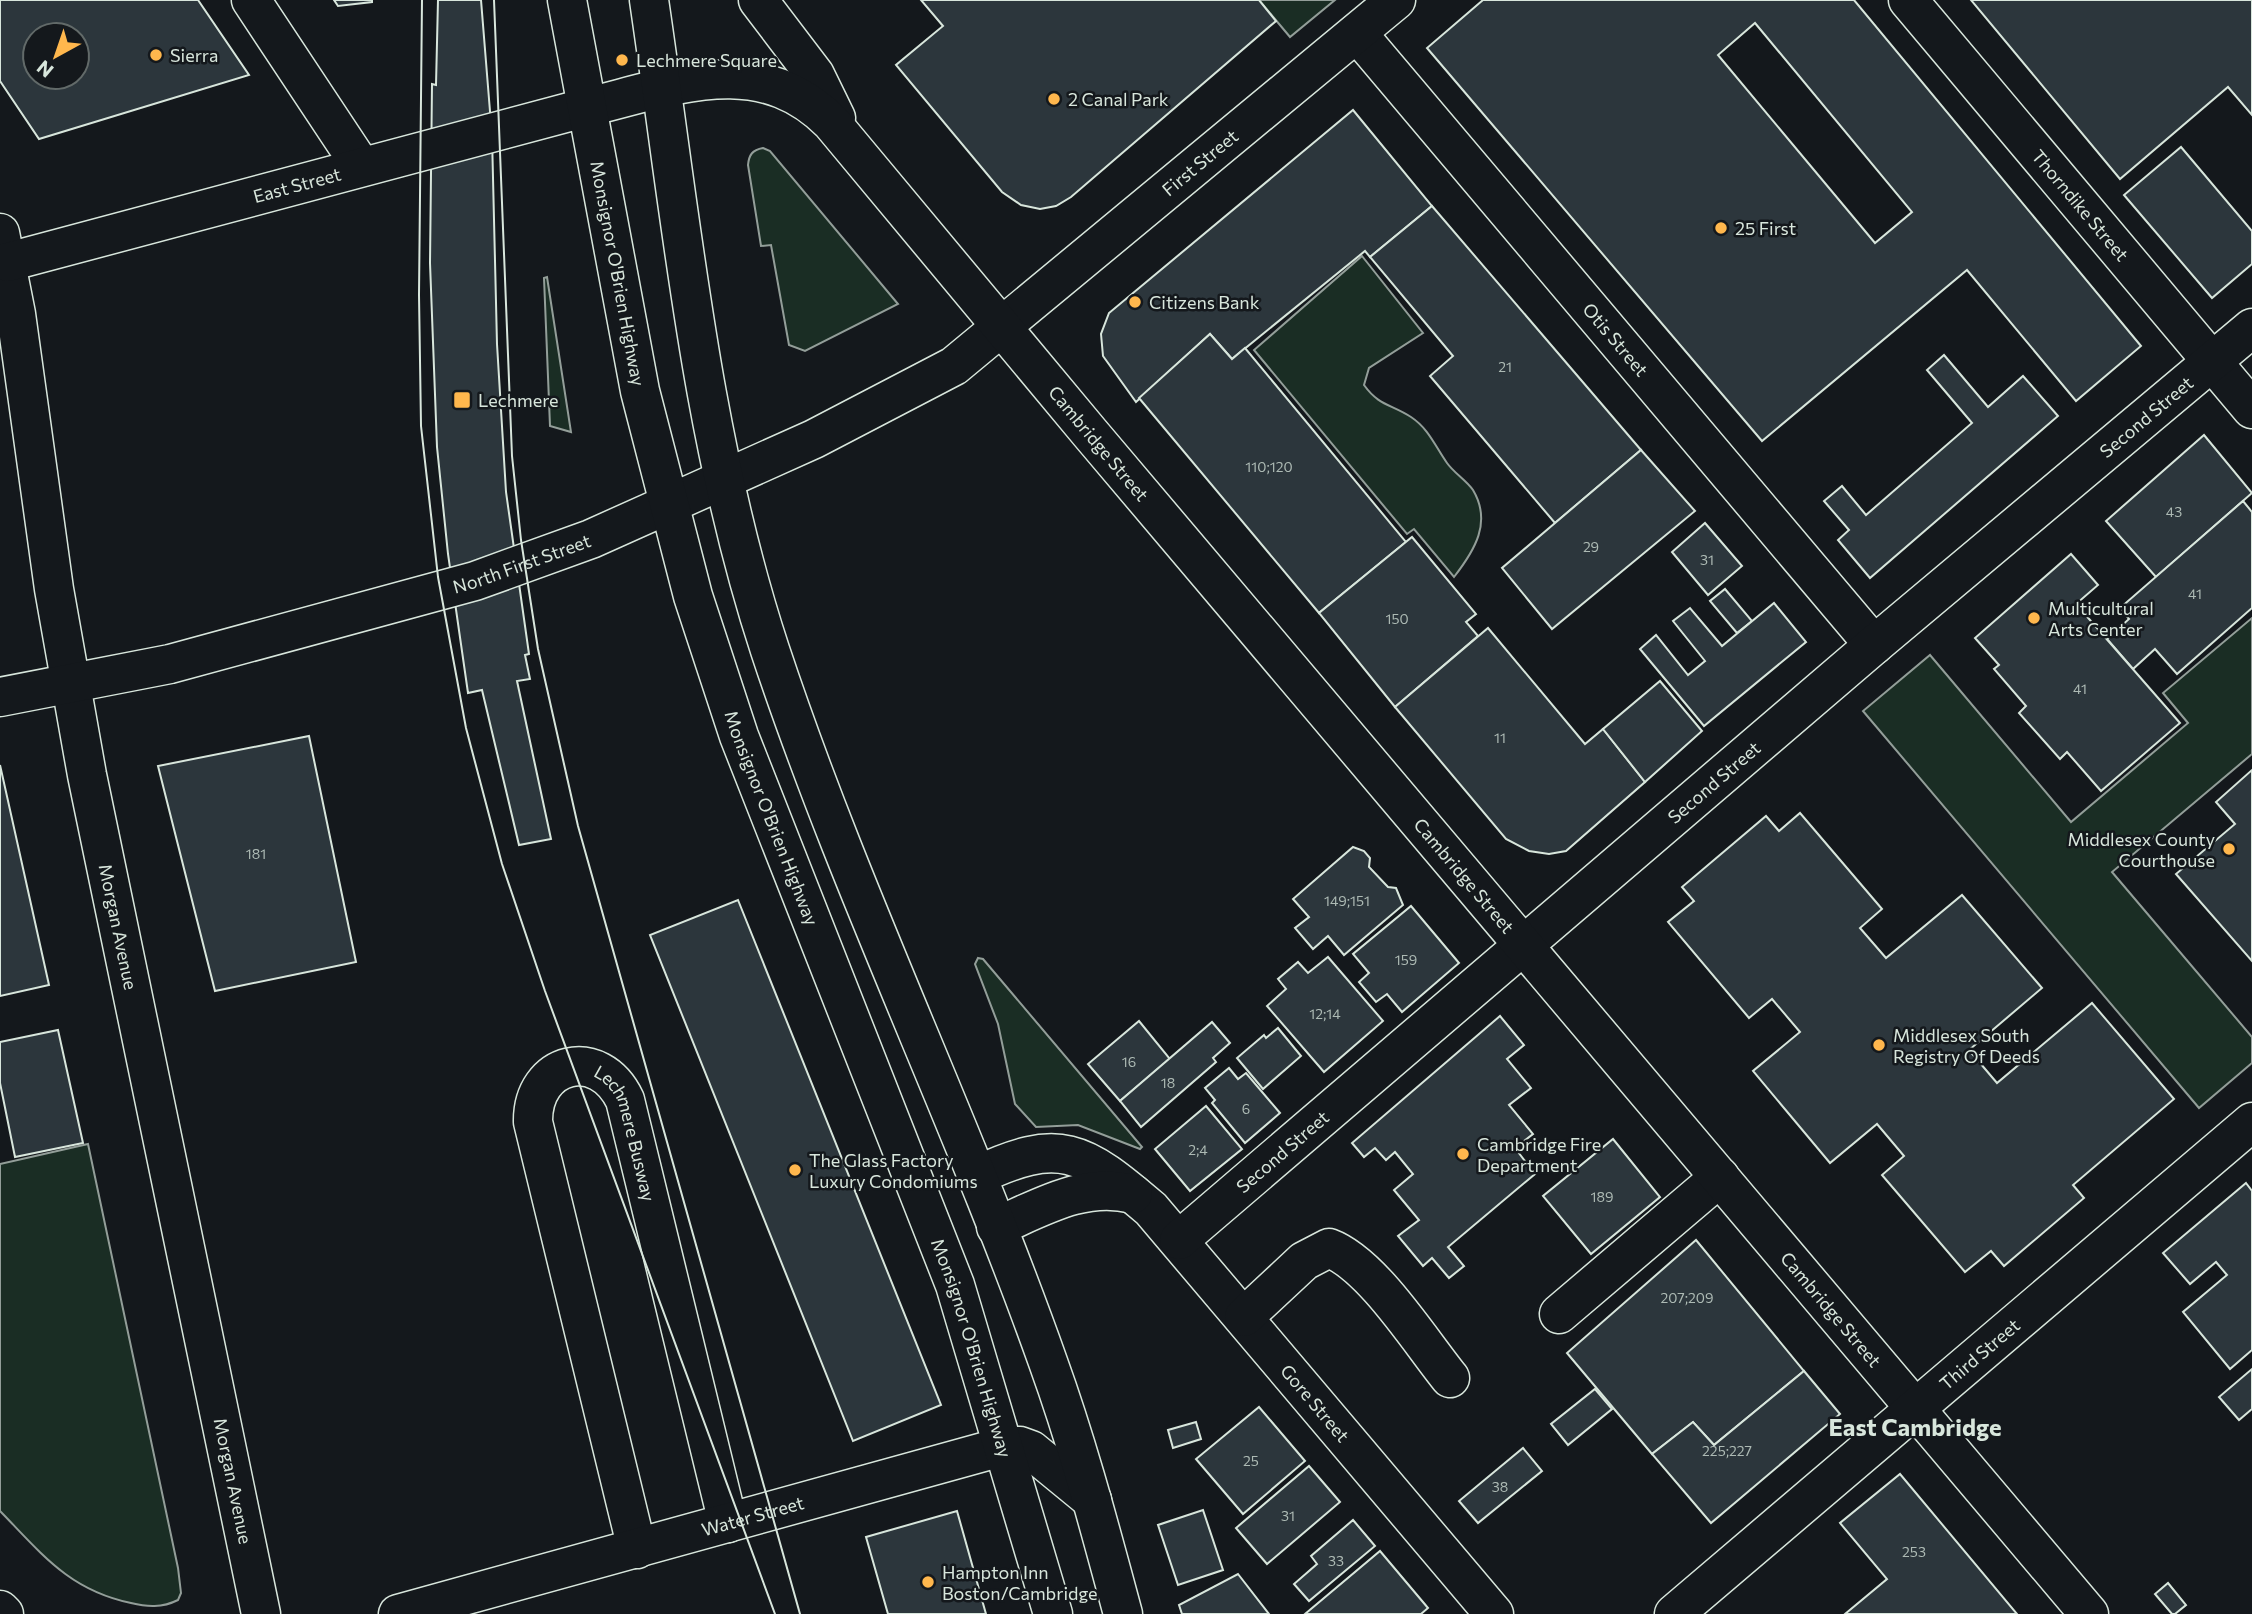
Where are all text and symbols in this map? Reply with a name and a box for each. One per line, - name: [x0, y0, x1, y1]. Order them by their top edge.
- north arrow: [21, 21, 91, 91]
- place label: Sierra: [170, 44, 218, 66]
- marker: Sierra: [148, 47, 164, 63]
- place label: Lechmere Square: [636, 49, 777, 71]
- marker: Lechmere Square: [614, 52, 630, 68]
- text: N: [32, 56, 58, 83]
- place label: 2 Canal Park: [1068, 88, 1169, 110]
- marker: 2 Canal Park: [1046, 91, 1062, 107]
- street label: First Street: [1157, 125, 1242, 200]
- street label: Thorndike Street: [2028, 145, 2133, 265]
- street label: Monsignor O'Brien Highway: [586, 159, 650, 388]
- street label: East Street: [251, 163, 343, 207]
- place label: 25 First: [1735, 217, 1796, 239]
- marker: 25 First: [1713, 220, 1729, 236]
- place label: Citizens Bank: [1149, 291, 1260, 313]
- marker: Citizens Bank: [1127, 294, 1143, 310]
- street label: Otis Street: [1579, 298, 1653, 381]
- house number: 21: [1498, 358, 1512, 375]
- street label: Second Street: [2095, 371, 2197, 462]
- street label: Cambridge Street: [1044, 381, 1154, 505]
- place label: Lechmere: [478, 389, 559, 411]
- marker: Lechmere: [452, 390, 472, 410]
- house number: 110;120: [1245, 458, 1293, 475]
- house number: 43: [2166, 503, 2182, 520]
- street label: North First Street: [450, 529, 593, 598]
- house number: 29: [1583, 538, 1599, 555]
- house number: 31: [1700, 551, 1714, 568]
- house number: 41: [2188, 585, 2202, 602]
- place label: Multicultural Arts Center: [2048, 597, 2154, 640]
- house number: 150: [1385, 610, 1409, 627]
- marker: Multicultural Arts Center: [2026, 610, 2042, 626]
- house number: 41: [2073, 680, 2087, 697]
- street label: Monsignor O'Brien Highway: [720, 708, 823, 928]
- house number: 11: [1494, 729, 1506, 746]
- street label: Second Street: [1663, 736, 1765, 828]
- street label: Cambridge Street: [1409, 813, 1519, 937]
- place label: Middlesex County Courthouse: [2067, 828, 2215, 871]
- marker: Middlesex County Courthouse: [2221, 841, 2237, 857]
- house number: 181: [246, 845, 266, 862]
- street label: Morgan Avenue: [95, 862, 142, 992]
- house number: 149;151: [1324, 892, 1370, 909]
- house number: 159: [1395, 951, 1417, 968]
- house number: 12;14: [1309, 1005, 1341, 1022]
- place label: Middlesex South Registry Of Deeds: [1893, 1024, 2040, 1067]
- marker: Middlesex South Registry Of Deeds: [1871, 1037, 1887, 1053]
- house number: 16: [1122, 1053, 1136, 1070]
- street label: Lechmere Busway: [591, 1060, 660, 1204]
- house number: 18: [1161, 1074, 1175, 1091]
- house number: 6: [1242, 1100, 1250, 1117]
- street label: Second Street: [1232, 1106, 1333, 1197]
- place label: Cambridge Fire Department: [1477, 1133, 1601, 1176]
- house number: 2;4: [1188, 1141, 1208, 1158]
- marker: Cambridge Fire Department: [1455, 1146, 1471, 1162]
- place label: The Glass Factory Luxury Condomiums: [809, 1149, 978, 1192]
- marker: The Glass Factory Luxury Condomiums: [787, 1162, 803, 1178]
- house number: 189: [1591, 1188, 1613, 1205]
- street label: Monsignor O'Brien Highway: [927, 1235, 1017, 1460]
- street label: Cambridge Street: [1776, 1247, 1886, 1371]
- house number: 207;209: [1661, 1289, 1713, 1306]
- street label: Third Street: [1935, 1314, 2024, 1394]
- street label: Gore Street: [1276, 1360, 1354, 1446]
- district label: East Cambridge: [1828, 1412, 2002, 1441]
- street label: Morgan Avenue: [210, 1416, 257, 1546]
- house number: 225;227: [1702, 1442, 1752, 1459]
- house number: 25: [1243, 1452, 1259, 1469]
- house number: 38: [1492, 1478, 1508, 1495]
- street label: Water Street: [699, 1491, 806, 1540]
- house number: 31: [1281, 1507, 1295, 1524]
- house number: 253: [1902, 1543, 1926, 1560]
- house number: 33: [1328, 1552, 1344, 1569]
- place label: Hampton Inn Boston/Cambridge: [942, 1561, 1098, 1604]
- marker: Hampton Inn Boston/Cambridge: [920, 1574, 936, 1590]

